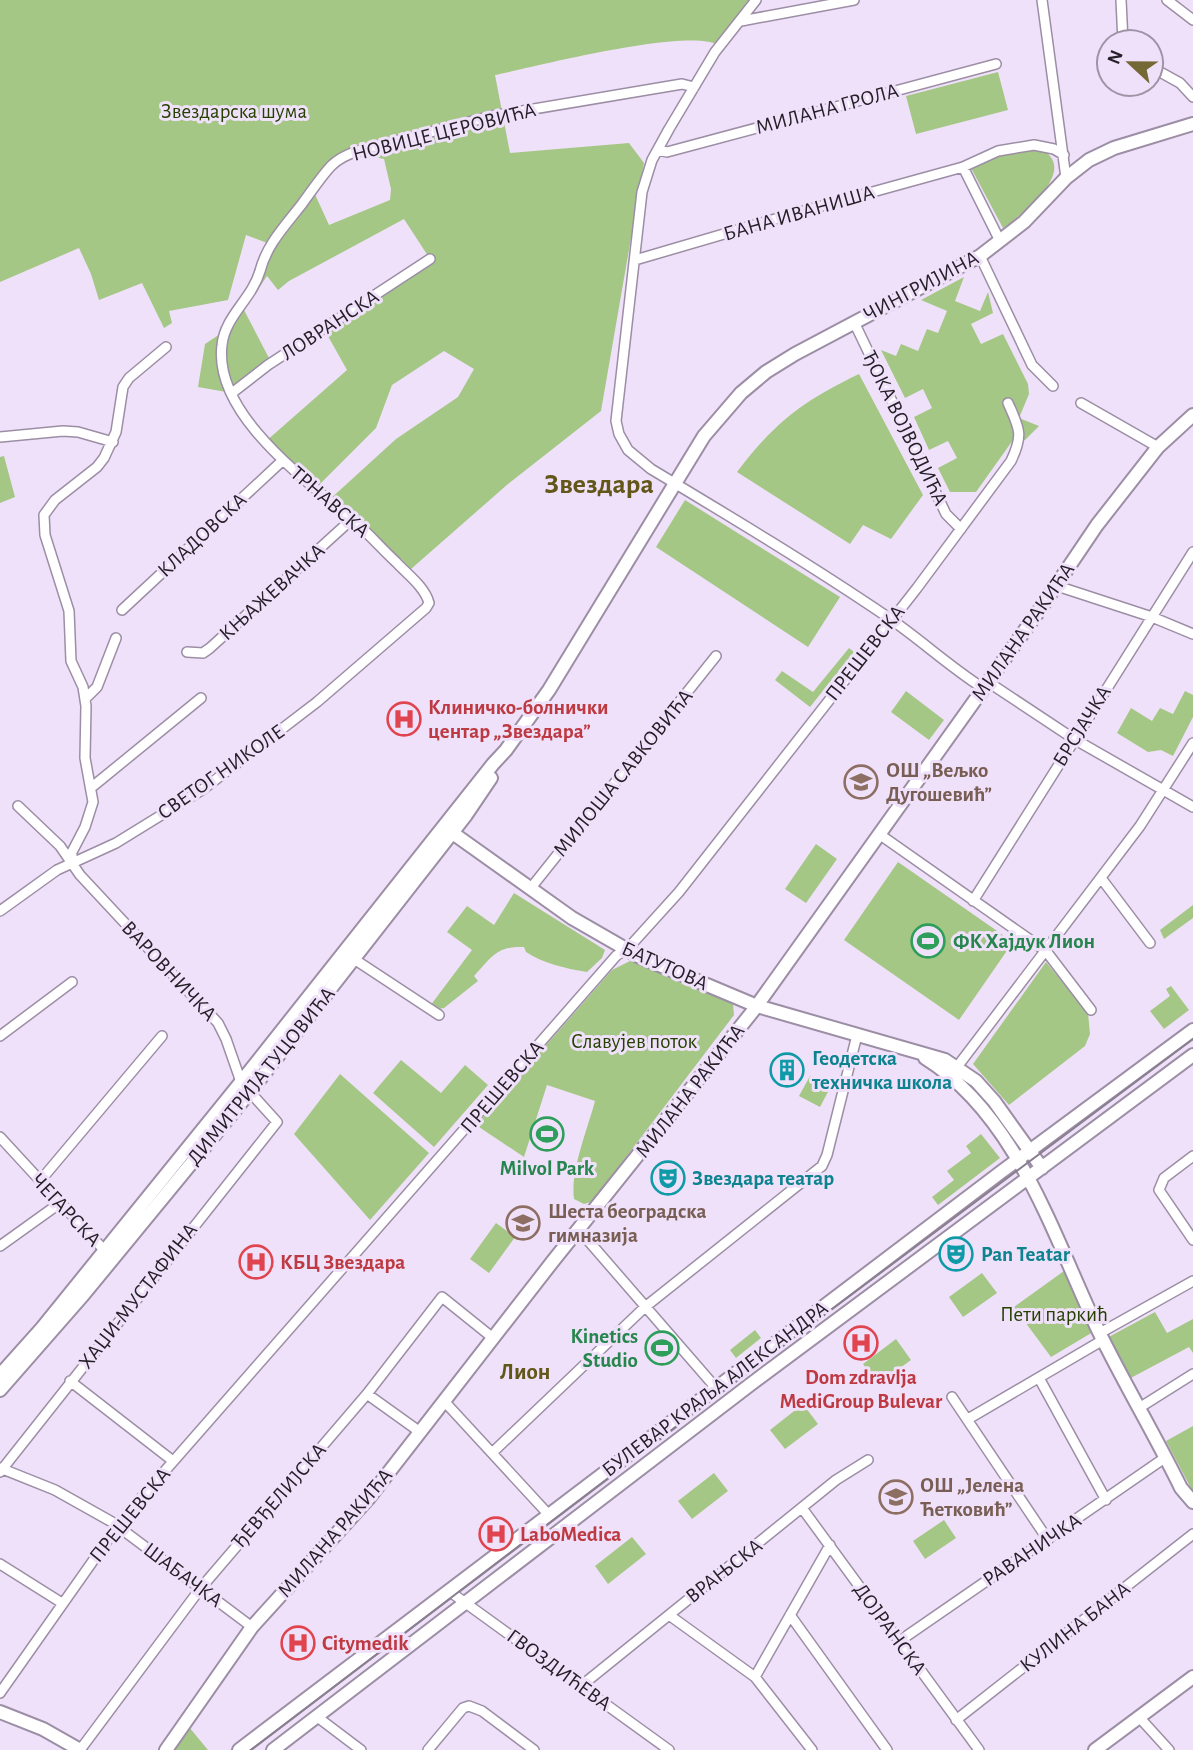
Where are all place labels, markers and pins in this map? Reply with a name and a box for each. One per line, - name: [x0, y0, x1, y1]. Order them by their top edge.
- place label: Клиничко-болнички центар „Звездара”: [428, 697, 609, 742]
- hospital icon: Клиничко-болнички центар „Звездара”: [385, 700, 423, 738]
- place label: ОШ „Вељко Дугошевић”: [886, 760, 992, 805]
- school or university icon: ОШ „Вељко Дугошевић”: [842, 763, 880, 801]
- sports icon: ФК Хајдук Лион: [909, 922, 947, 960]
- place label: ФК Хајдук Лион: [953, 931, 1095, 952]
- place label: Геодетска техничка школа: [811, 1048, 952, 1093]
- building icon: Геодетска техничка школа: [768, 1051, 806, 1089]
- sports icon: Milvol Park: [528, 1115, 566, 1153]
- place label: Milvol Park: [500, 1158, 595, 1179]
- theatre icon: Звездара театар: [649, 1159, 687, 1197]
- place label: Звездара театар: [692, 1168, 834, 1189]
- place label: Шеста београдска гимназија: [548, 1201, 706, 1246]
- school or university icon: Шеста београдска гимназија: [504, 1204, 542, 1242]
- theatre icon: Pan Teatar: [937, 1235, 975, 1273]
- hospital icon: КБЦ Звездара: [237, 1243, 275, 1281]
- place label: Pan Teatar: [981, 1244, 1071, 1265]
- place label: КБЦ Звездара: [280, 1252, 405, 1273]
- hospital icon: Dom zdravlja MediGroup Bulevar: [842, 1324, 880, 1362]
- place label: Kinetics Studio: [571, 1326, 638, 1371]
- sports icon: Kinetics Studio: [643, 1329, 681, 1367]
- place label: Dom zdravlja MediGroup Bulevar: [780, 1367, 943, 1412]
- place label: ОШ „Јелена Ћетковић”: [920, 1475, 1024, 1520]
- school or university icon: ОШ „Јелена Ћетковић”: [877, 1478, 915, 1516]
- hospital icon: LaboMedica: [477, 1515, 515, 1553]
- place label: LaboMedica: [520, 1524, 621, 1545]
- hospital icon: Citymedik: [279, 1624, 317, 1662]
- place label: Citymedik: [322, 1633, 409, 1654]

